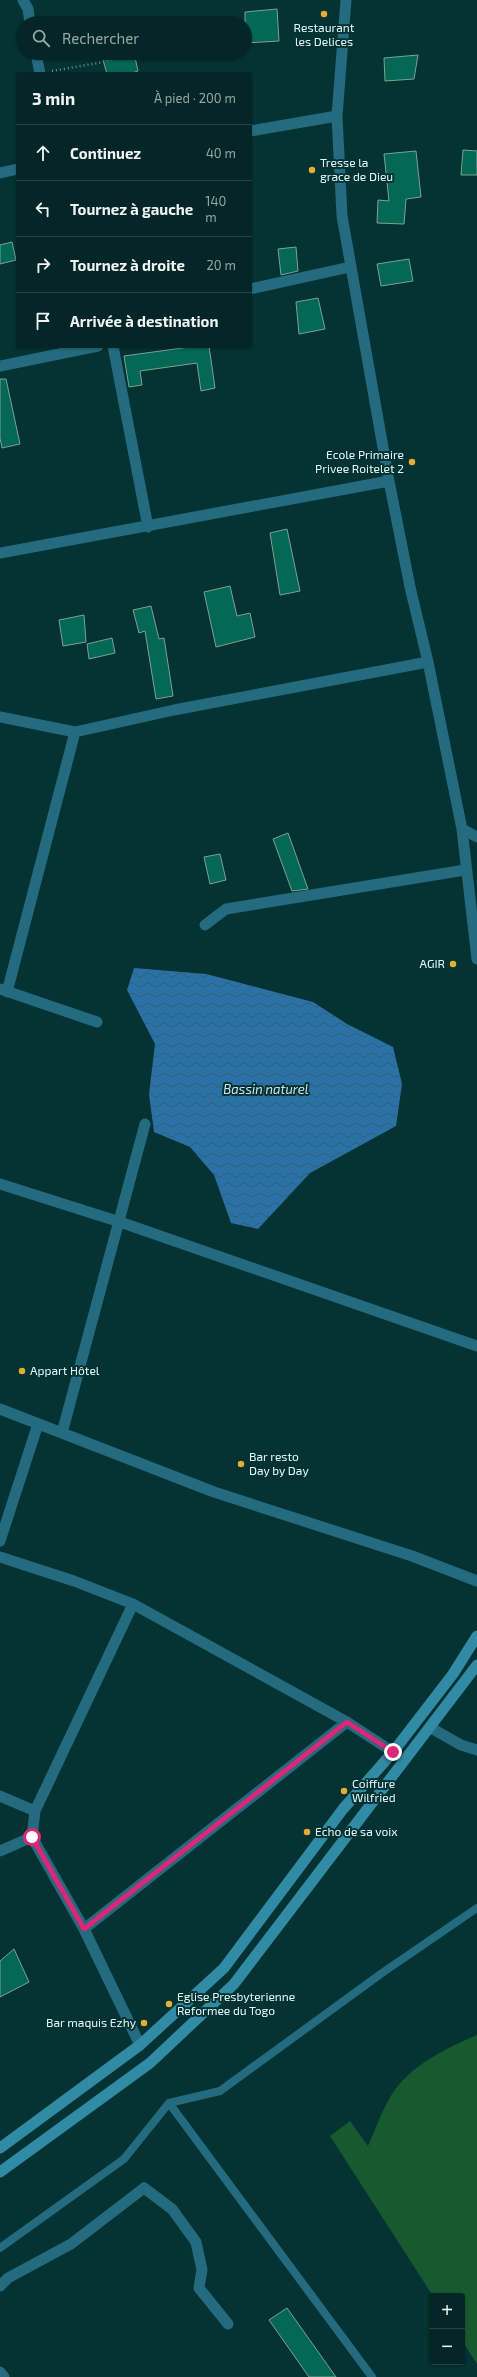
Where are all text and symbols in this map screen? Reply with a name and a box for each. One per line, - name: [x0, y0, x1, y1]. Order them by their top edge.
- marker: Restaurant les Delices: [319, 9, 329, 19]
- search box: [16, 16, 252, 60]
- place label: Restaurant les Delices: [294, 20, 355, 48]
- icon: search: [30, 27, 52, 49]
- text: Rechercher: [62, 29, 139, 47]
- text: 3 min: [32, 88, 75, 108]
- text: À pied · 200 m: [154, 90, 236, 106]
- icon: ahead: [32, 142, 54, 164]
- text: Continuez: [70, 144, 141, 162]
- text: 40 m: [206, 145, 236, 161]
- place label: Tresse la grace de Dieu: [320, 155, 393, 183]
- marker: Tresse la grace de Dieu: [307, 165, 317, 175]
- text: 140 m: [205, 193, 226, 225]
- icon: left: [32, 198, 54, 220]
- text: Tournez à gauche: [70, 200, 193, 218]
- icon: right: [32, 254, 54, 276]
- text: Tournez à droite: [70, 256, 185, 274]
- text: 20 m: [207, 257, 236, 273]
- icon: arrive: [32, 310, 54, 332]
- text: Arrivée à destination: [70, 312, 218, 330]
- place label: Ecole Primaire Privee Roitelet 2: [315, 447, 404, 475]
- marker: Ecole Primaire Privee Roitelet 2: [407, 457, 417, 467]
- place label: AGIR: [419, 956, 445, 970]
- marker: AGIR: [448, 959, 458, 969]
- water label: Bassin naturel: [223, 1081, 309, 1097]
- place label: Appart Hôtel: [30, 1363, 100, 1377]
- marker: Appart Hôtel: [17, 1366, 27, 1376]
- place label: Bar resto Day by Day: [249, 1449, 309, 1477]
- marker: Bar resto Day by Day: [236, 1459, 246, 1469]
- route end: [384, 1743, 402, 1761]
- place label: Coiffure Wilfried: [352, 1776, 396, 1804]
- marker: Coiffure Wilfried: [339, 1786, 349, 1796]
- place label: Echo de sa voix: [315, 1824, 398, 1838]
- marker: Echo de sa voix: [302, 1827, 312, 1837]
- route start: [23, 1828, 41, 1846]
- place label: Eglise Presbyterienne Reformee du Togo: [177, 1989, 295, 2017]
- marker: Eglise Presbyterienne Reformee du Togo: [164, 1999, 174, 2009]
- place label: Bar maquis Ezhy: [46, 2015, 137, 2029]
- marker: Bar maquis Ezhy: [139, 2018, 149, 2028]
- map controls: [429, 2293, 465, 2365]
- button: +: [429, 2293, 465, 2329]
- button: −: [429, 2329, 465, 2365]

